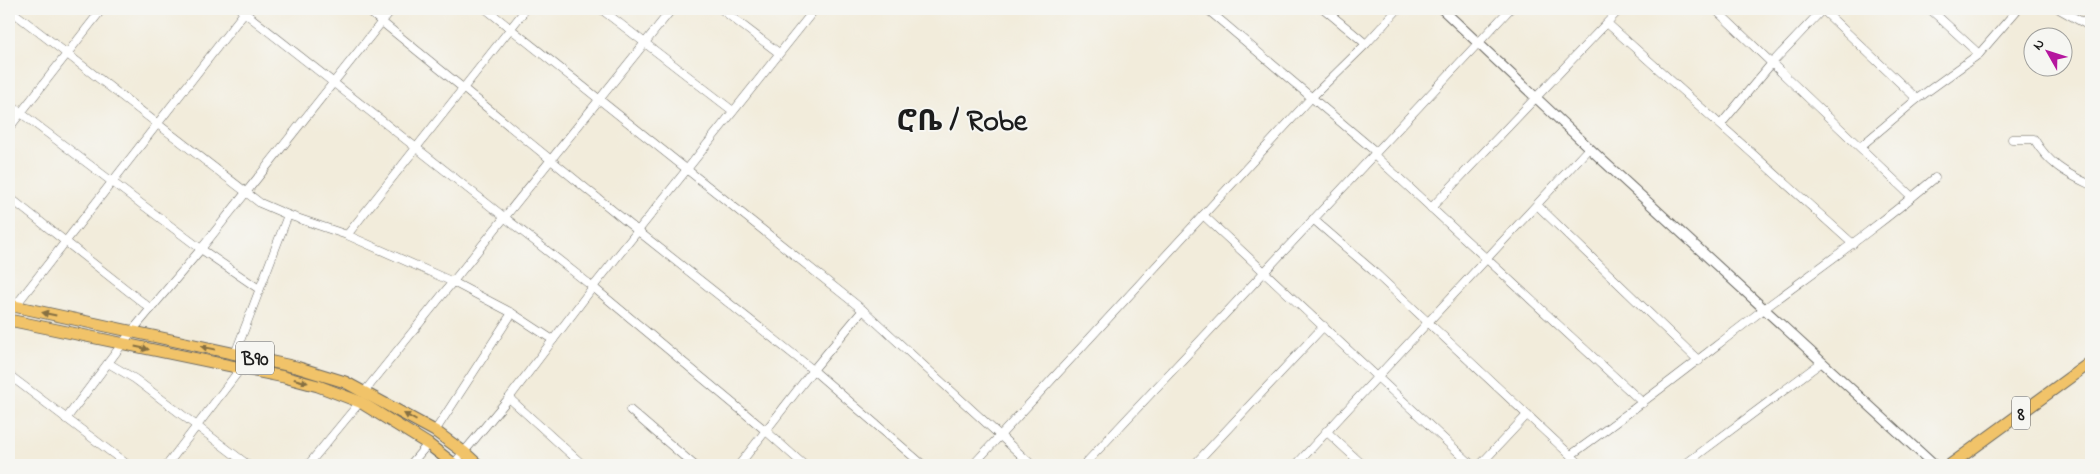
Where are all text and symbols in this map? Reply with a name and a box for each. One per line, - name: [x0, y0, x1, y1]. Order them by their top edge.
- north arrow: [2022, 28, 2072, 78]
- text: N: [2028, 34, 2050, 55]
- district label: ሮቤ / Robe: [897, 101, 1029, 145]
- one-way arrow: [42, 310, 57, 318]
- road number: B90: [236, 342, 274, 374]
- one-way arrow: [134, 344, 150, 352]
- one-way arrow: [201, 344, 216, 352]
- one-way arrow: [294, 378, 309, 386]
- road number: 8: [2012, 396, 2030, 429]
- one-way arrow: [403, 412, 417, 421]

